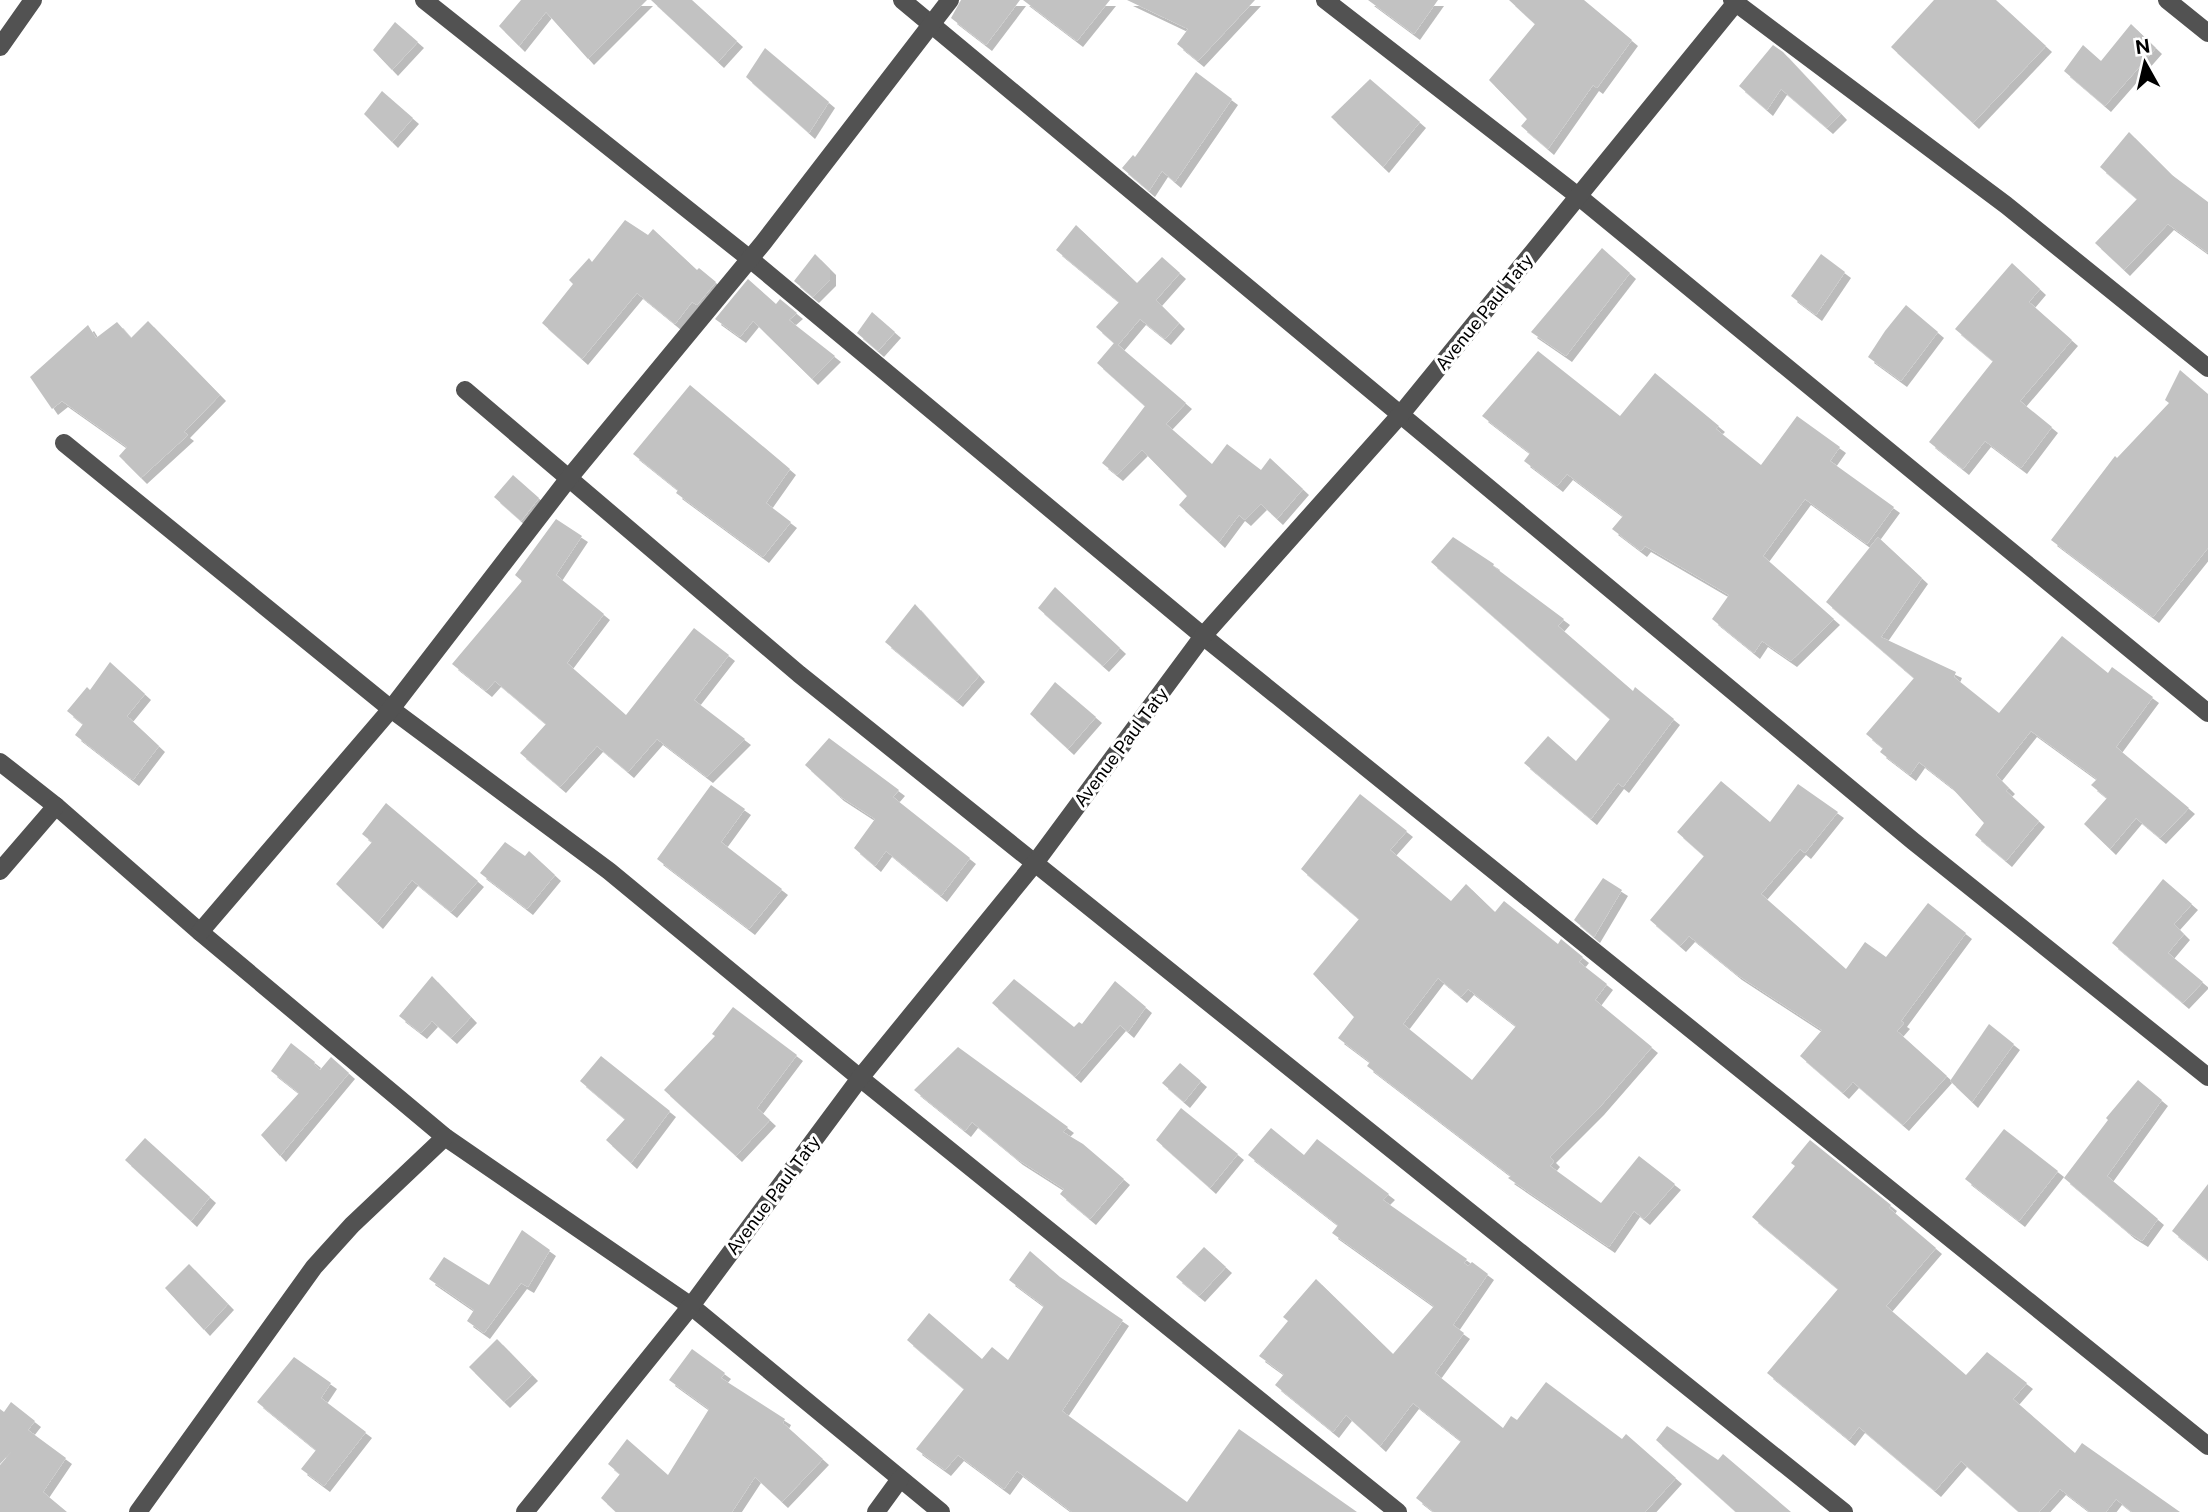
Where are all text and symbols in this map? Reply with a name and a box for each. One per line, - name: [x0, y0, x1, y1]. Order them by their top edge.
- north arrow: [2110, 28, 2180, 98]
- text: N: [2134, 34, 2152, 58]
- street label: Avenue Paul Taty: [1431, 249, 1538, 374]
- street label: Avenue Paul Taty: [1069, 683, 1173, 811]
- street label: Avenue Paul Taty: [721, 1131, 825, 1259]

